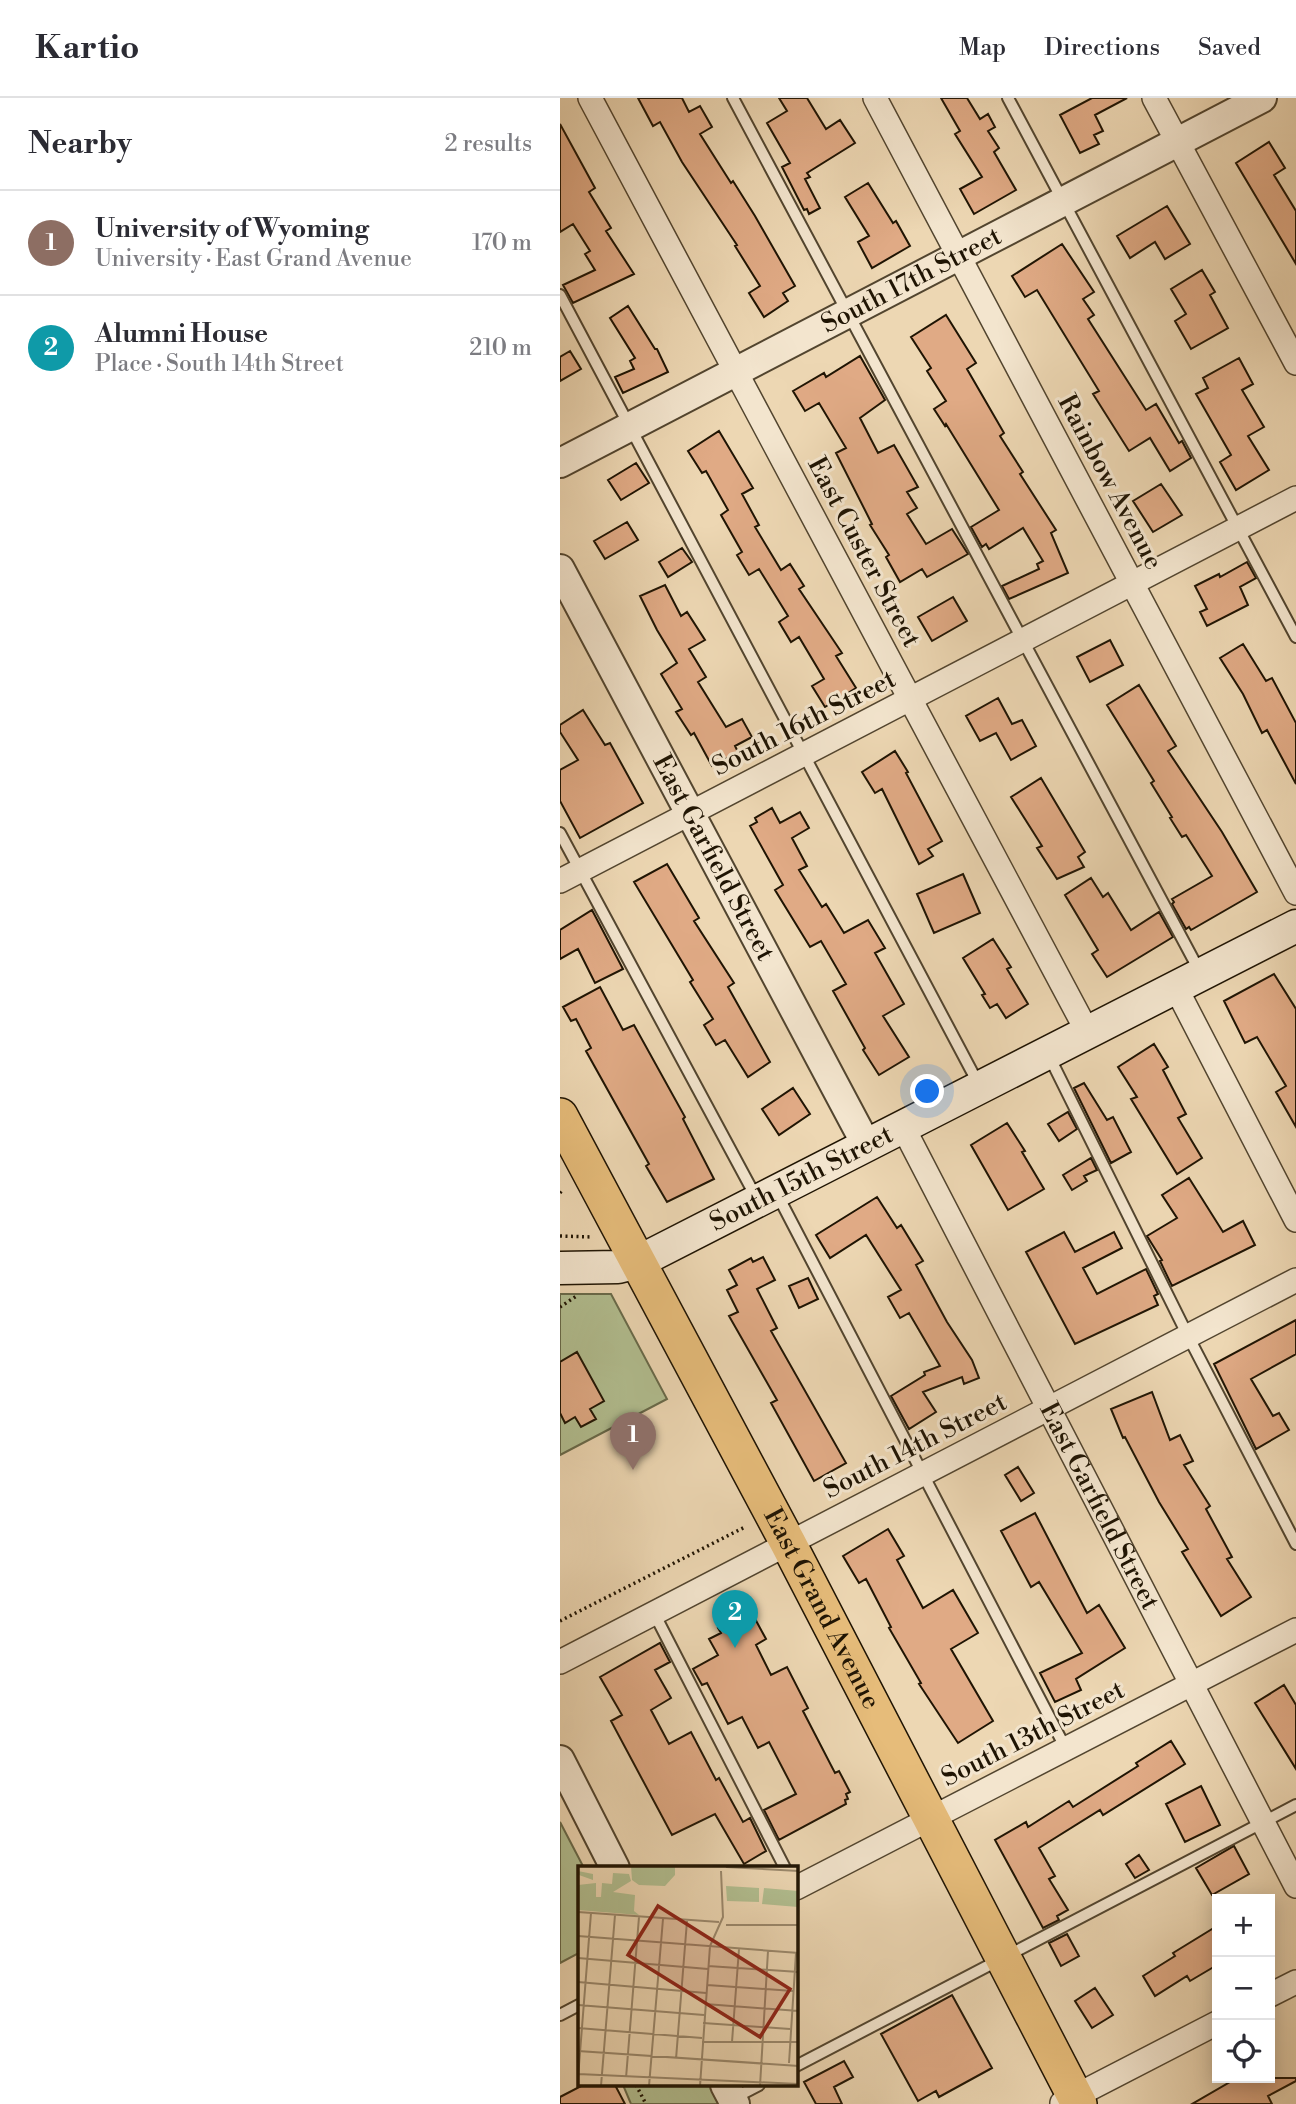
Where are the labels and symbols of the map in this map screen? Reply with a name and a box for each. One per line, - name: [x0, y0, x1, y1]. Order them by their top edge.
- street label: South 17th Street: [816, 220, 1007, 340]
- street label: Rainbow Avenue: [1050, 389, 1170, 575]
- street label: East Custer Street: [800, 451, 928, 653]
- street label: South 16th Street: [707, 663, 901, 783]
- street label: East Garfield Street: [646, 749, 782, 966]
- your location: [910, 1074, 944, 1108]
- street label: South 15th Street: [704, 1119, 898, 1239]
- street label: South 14th Street: [818, 1386, 1012, 1506]
- street label: East Garfield Street: [1032, 1397, 1166, 1615]
- pin: 1: [610, 1412, 656, 1470]
- street label: East Grand Avenue: [756, 1503, 887, 1715]
- pin: 2: [712, 1590, 758, 1648]
- street label: South 13th Street: [936, 1674, 1130, 1794]
- inset map: [578, 1866, 798, 2086]

